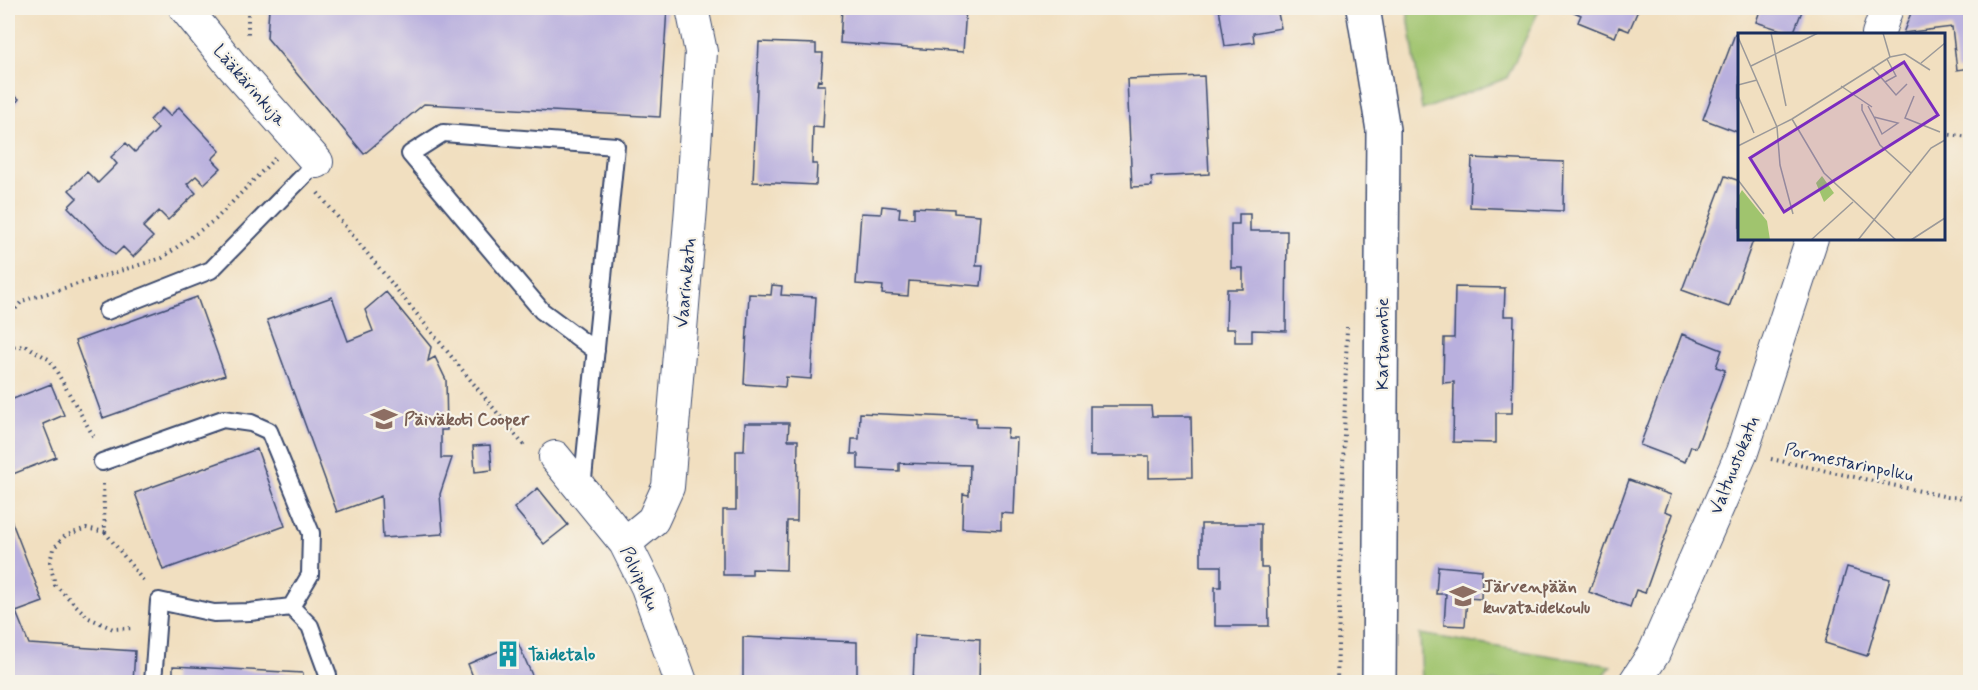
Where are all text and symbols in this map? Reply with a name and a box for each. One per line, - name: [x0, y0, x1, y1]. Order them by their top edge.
- inset map: [1738, 33, 1945, 240]
- street label: Lääkärinkuja: [207, 40, 292, 132]
- street label: Vaarinkatu: [670, 237, 702, 329]
- street label: Kartanontie: [1371, 298, 1395, 390]
- school or university icon: Päiväkoti Cooper: [369, 404, 399, 434]
- place label: Päiväkoti Cooper: [404, 408, 530, 432]
- street label: Valtuustokatu: [1704, 413, 1766, 518]
- street label: Pormestarinpolku: [1782, 438, 1915, 488]
- street label: Polvipolku: [614, 543, 664, 614]
- place label: Järvenpään kuvataidekoulu: [1483, 575, 1590, 620]
- school or university icon: Järvenpään kuvataidekoulu: [1448, 581, 1478, 611]
- building icon: Taidetalo: [493, 639, 523, 669]
- place label: Taidetalo: [528, 643, 595, 667]

